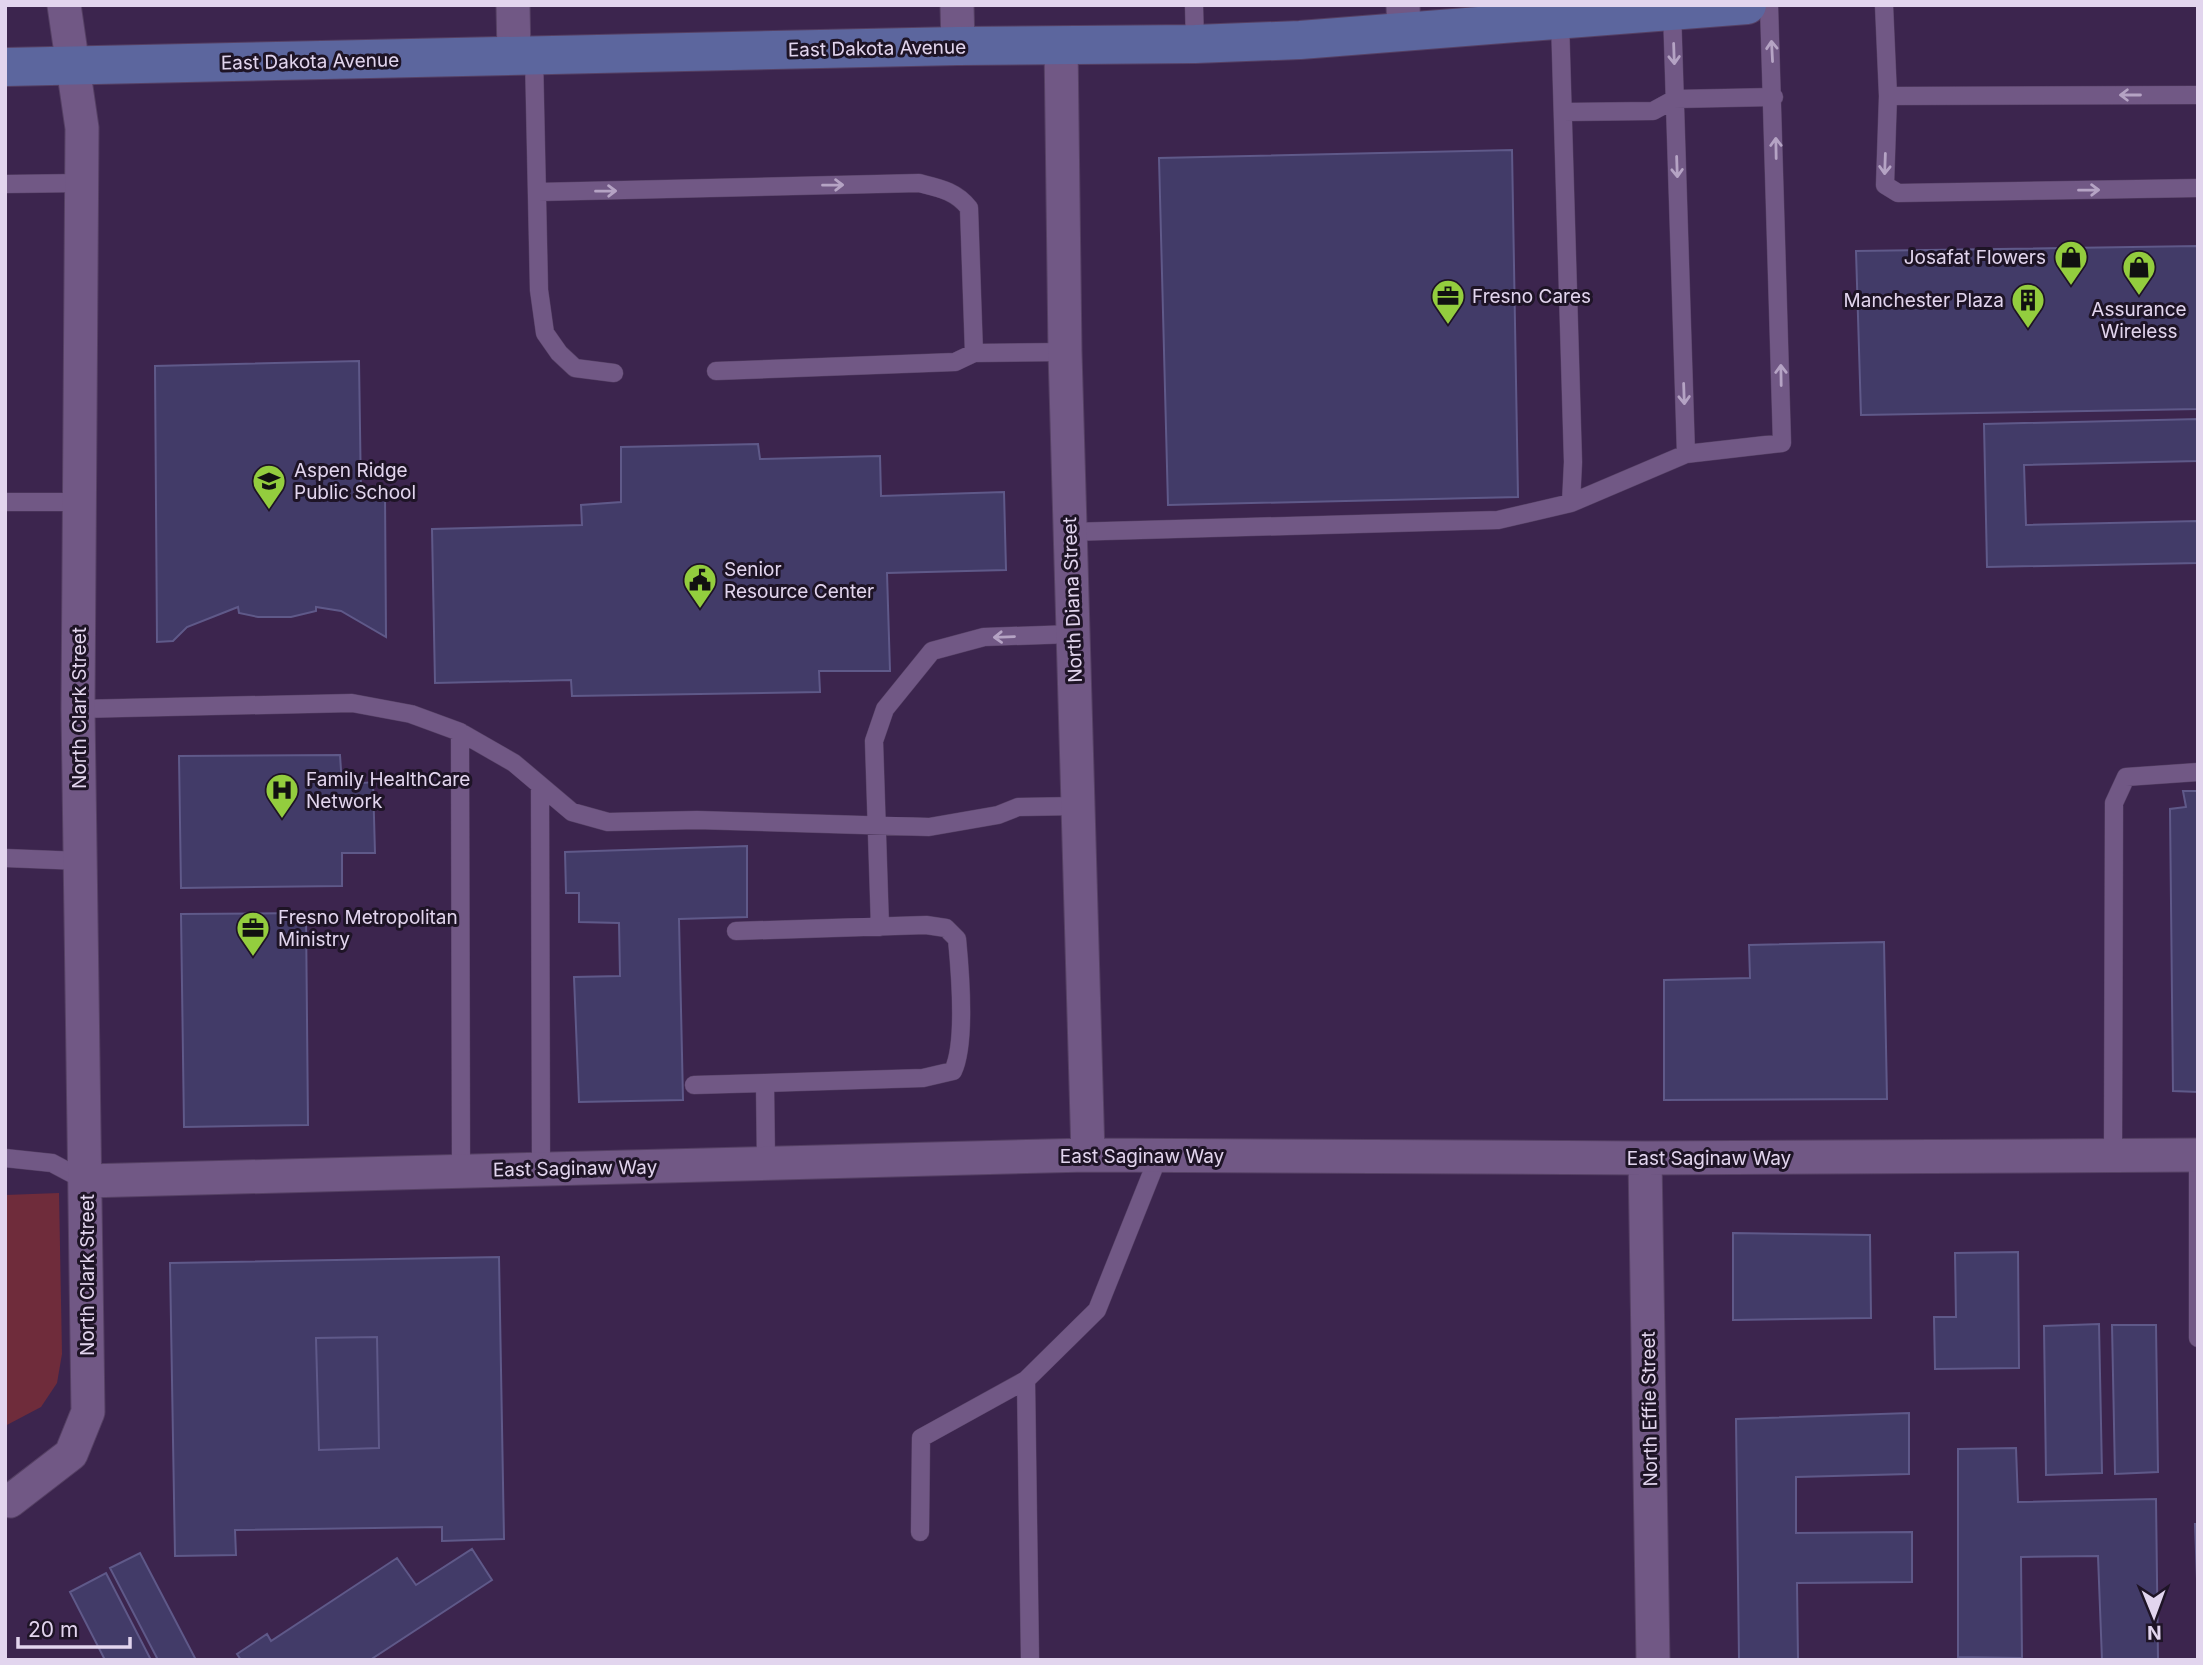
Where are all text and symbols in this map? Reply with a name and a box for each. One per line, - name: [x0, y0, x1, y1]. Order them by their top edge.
- street label: East Dakota Avenue: [788, 35, 966, 62]
- one-way arrow: [1765, 40, 1778, 63]
- one-way arrow: [1667, 43, 1680, 66]
- street label: East Dakota Avenue: [221, 48, 399, 75]
- one-way arrow: [2118, 88, 2141, 102]
- one-way arrow: [1769, 136, 1782, 159]
- one-way arrow: [1879, 153, 1892, 176]
- one-way arrow: [1671, 155, 1684, 178]
- one-way arrow: [822, 178, 845, 192]
- one-way arrow: [2077, 183, 2100, 197]
- one-way arrow: [594, 184, 617, 197]
- shop icon: Josafat Flowers: [2052, 238, 2090, 287]
- place label: Josafat Flowers: [1904, 246, 2046, 269]
- shop icon: Assurance Wireless: [2120, 248, 2158, 297]
- office icon: Fresno Cares: [1429, 277, 1467, 326]
- building icon: Manchester Plaza: [2009, 281, 2047, 330]
- place label: Fresno Cares: [1472, 285, 1591, 308]
- place label: Manchester Plaza: [1844, 289, 2004, 312]
- place label: Assurance Wireless: [2091, 298, 2187, 343]
- one-way arrow: [1774, 364, 1787, 387]
- one-way arrow: [1677, 382, 1691, 405]
- place label: Aspen Ridge Public School: [294, 459, 416, 504]
- school or university icon: Aspen Ridge Public School: [250, 462, 288, 511]
- street label: North Diana Street: [1058, 517, 1087, 683]
- place label: Senior Resource Center: [724, 558, 874, 603]
- public building icon: Senior Resource Center: [681, 561, 719, 610]
- street label: North Clark Street: [68, 627, 91, 789]
- one-way arrow: [993, 630, 1016, 643]
- place label: Family HealthCare Network: [306, 768, 470, 813]
- hospital icon: Family HealthCare Network: [263, 771, 301, 820]
- place label: Fresno Metropolitan Ministry: [278, 906, 458, 951]
- office icon: Fresno Metropolitan Ministry: [234, 909, 272, 958]
- street label: East Saginaw Way: [1060, 1145, 1225, 1168]
- street label: East Saginaw Way: [1627, 1147, 1792, 1170]
- street label: East Saginaw Way: [493, 1156, 658, 1181]
- street label: North Clark Street: [76, 1194, 99, 1356]
- street label: North Effie Street: [1637, 1331, 1662, 1487]
- north arrow: [2119, 1581, 2189, 1651]
- scale bar: [18, 1606, 130, 1650]
- text: 20 m: [28, 1617, 78, 1642]
- text: N: [2147, 1621, 2162, 1644]

